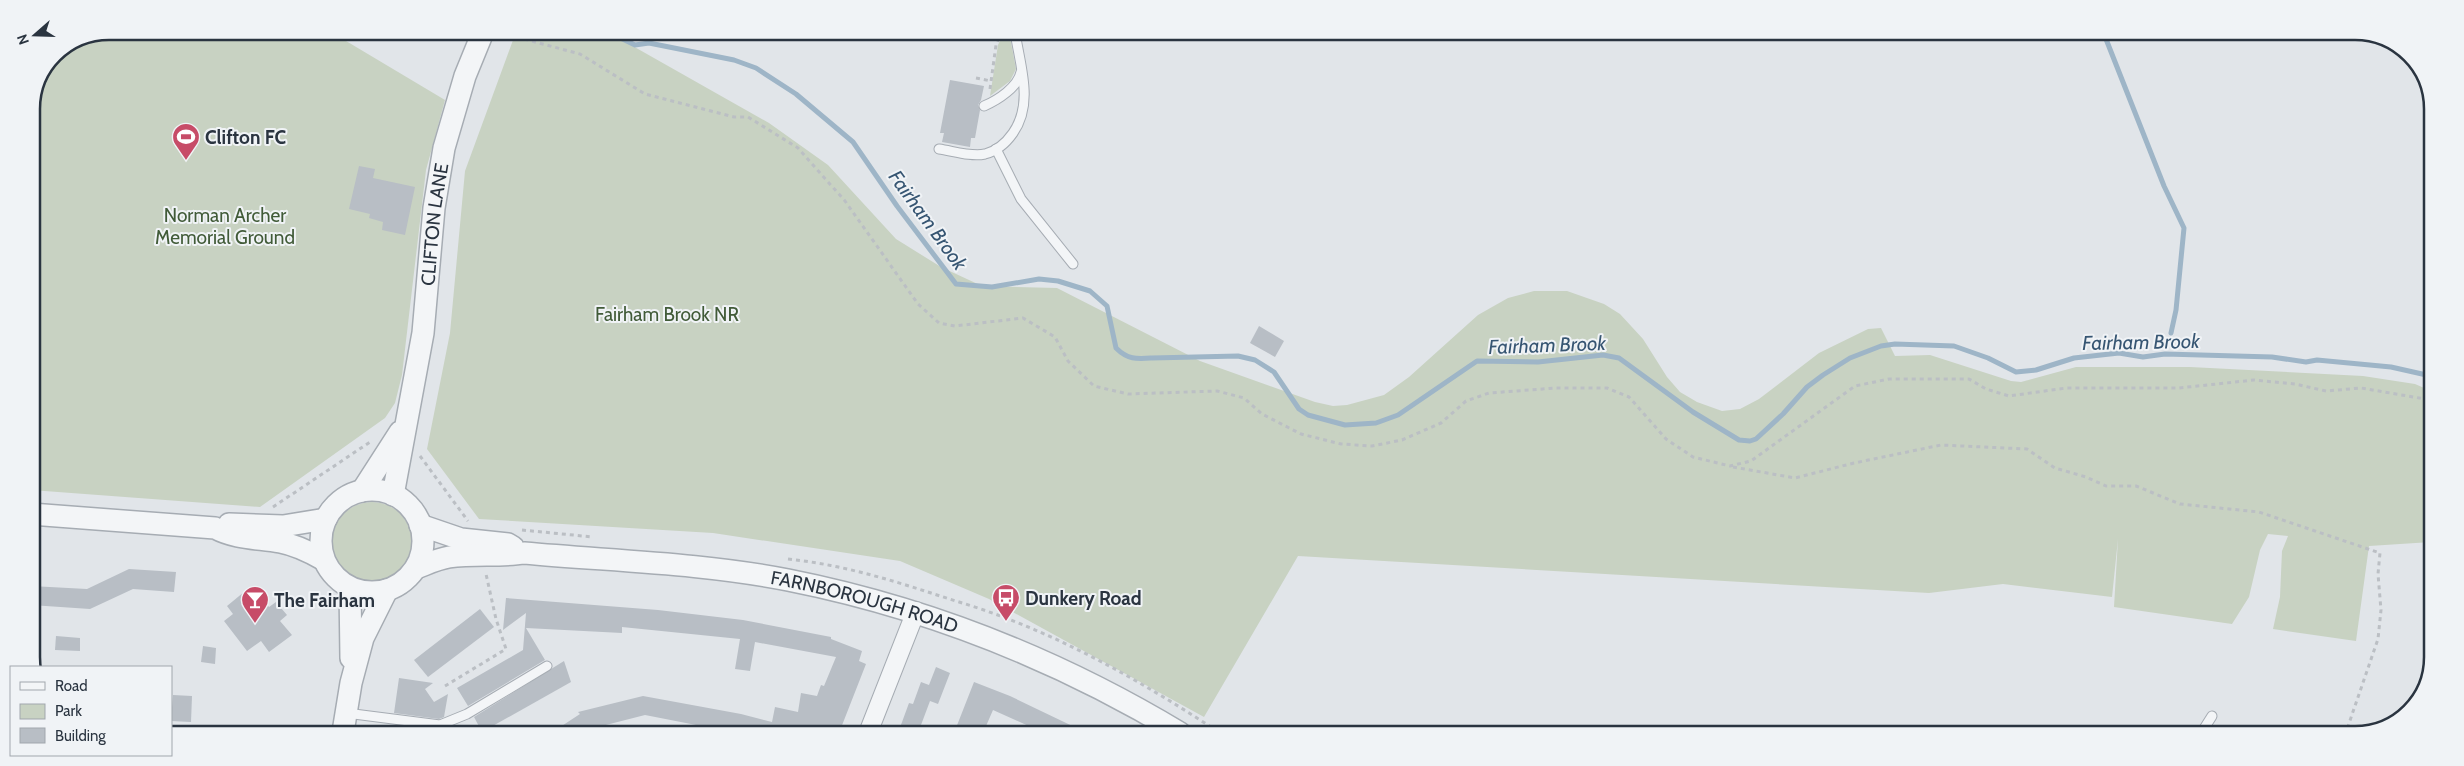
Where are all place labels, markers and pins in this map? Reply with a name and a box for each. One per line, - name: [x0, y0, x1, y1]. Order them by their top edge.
- sports icon: Clifton FC: [171, 122, 201, 161]
- place label: Clifton FC: [205, 126, 286, 149]
- bus stop icon: Dunkery Road: [991, 583, 1021, 622]
- bar icon: The Fairham: [240, 585, 270, 624]
- place label: Dunkery Road: [1025, 587, 1142, 610]
- place label: The Fairham: [274, 589, 375, 612]

